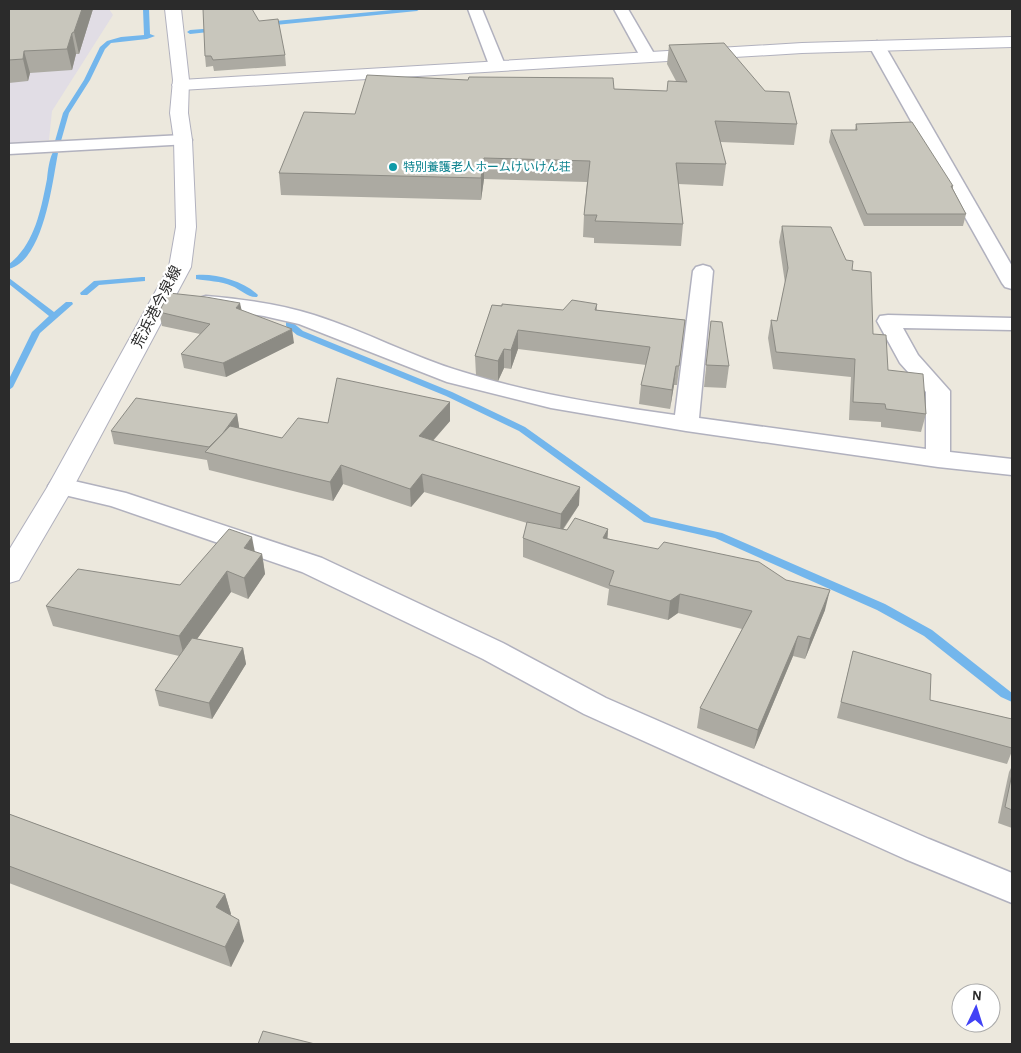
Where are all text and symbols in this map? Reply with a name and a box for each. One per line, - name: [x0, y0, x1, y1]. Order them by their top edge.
- place label: 特別養護老人ホームけいけん荘: [403, 160, 571, 173]
- marker: 特別養護老人ホームけいけん荘: [387, 161, 399, 173]
- street label: 荒浜港今泉線: [129, 263, 184, 351]
- north arrow: [951, 983, 1001, 1033]
- text: N: [971, 989, 982, 1003]

